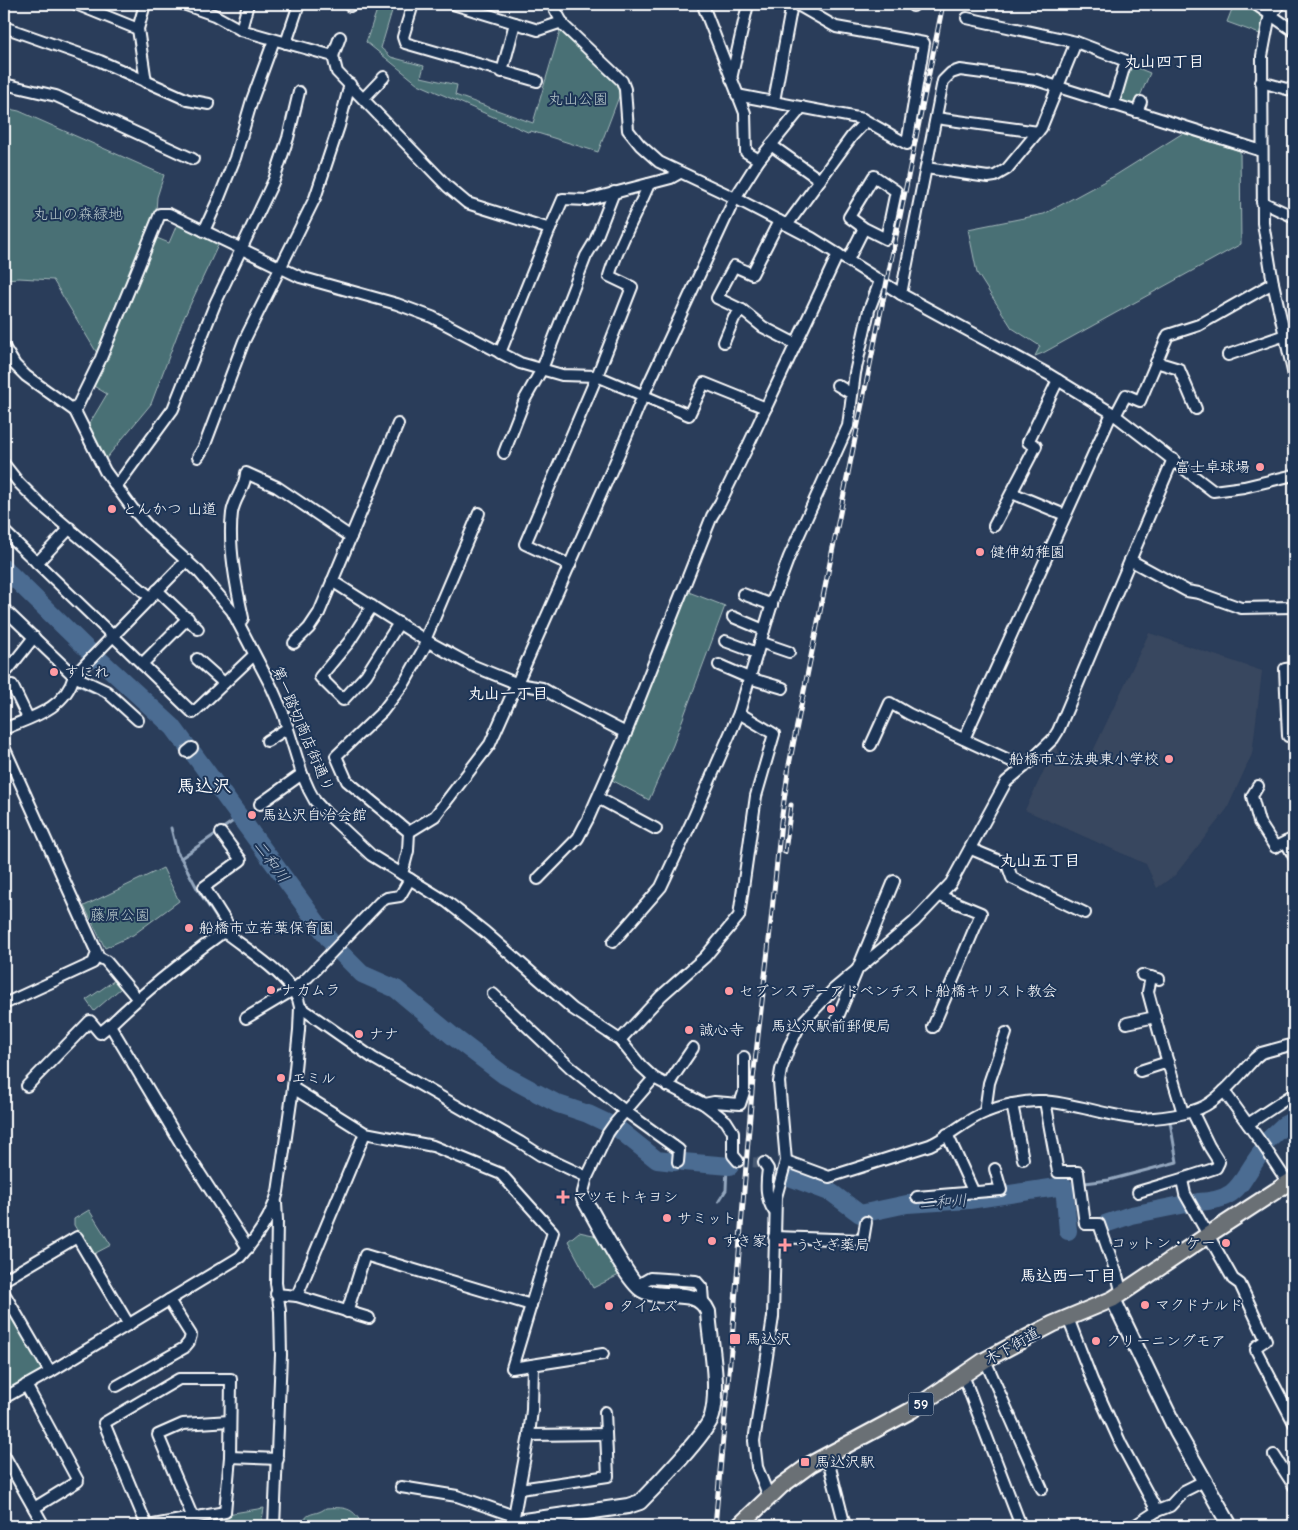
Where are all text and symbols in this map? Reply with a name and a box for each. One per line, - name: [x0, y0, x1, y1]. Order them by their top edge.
- district label: 丸山四丁目: [1124, 53, 1204, 71]
- park label: 丸山公園: [548, 90, 608, 108]
- park label: 丸山の森緑地: [33, 205, 123, 223]
- place label: 富士卓球場: [1175, 458, 1250, 476]
- marker: 富士卓球場: [1254, 461, 1266, 473]
- place label: とんかつ 山道: [122, 500, 217, 518]
- marker: とんかつ 山道: [106, 503, 118, 515]
- place label: 健伸幼稚園: [990, 543, 1065, 561]
- marker: 健伸幼稚園: [974, 546, 986, 558]
- place label: すにれ: [64, 663, 109, 681]
- street label: 第一踏切商店街通り: [268, 663, 338, 795]
- marker: すにれ: [48, 666, 60, 678]
- district label: 丸山一丁目: [468, 685, 548, 703]
- place label: 船橋市立法典東小学校: [1009, 750, 1159, 768]
- marker: 船橋市立法典東小学校: [1163, 753, 1175, 765]
- district label: 馬込沢: [177, 776, 231, 797]
- place label: 馬込沢自治会館: [262, 806, 367, 824]
- marker: 馬込沢自治会館: [246, 809, 258, 821]
- water label: 二和川: [250, 837, 293, 886]
- district label: 丸山五丁目: [1000, 852, 1080, 870]
- park label: 藤原公園: [90, 906, 150, 924]
- place label: 船橋市立若葉保育園: [199, 919, 334, 937]
- marker: 船橋市立若葉保育園: [183, 922, 195, 934]
- place label: ナカムラ: [281, 981, 340, 999]
- place label: セブンスデーアドベンチスト船橋キリスト教会: [739, 982, 1057, 1000]
- marker: ナカムラ: [265, 984, 277, 996]
- marker: セブンスデーアドベンチスト船橋キリスト教会: [723, 985, 735, 997]
- marker: 馬込沢駅前郵便局: [825, 1003, 837, 1015]
- place label: 馬込沢駅前郵便局: [771, 1017, 891, 1035]
- place label: 誠心寺: [699, 1021, 744, 1039]
- marker: 誠心寺: [683, 1024, 695, 1036]
- place label: ナナ: [369, 1025, 399, 1043]
- marker: ナナ: [353, 1028, 365, 1040]
- place label: エミル: [291, 1069, 336, 1087]
- marker: エミル: [275, 1072, 287, 1084]
- place label: マツモトキヨシ: [573, 1188, 678, 1206]
- marker: マツモトキヨシ: [557, 1191, 569, 1203]
- water label: 二和川: [918, 1191, 968, 1213]
- place label: サミット: [677, 1209, 737, 1227]
- marker: サミット: [661, 1212, 673, 1224]
- place label: すき家: [722, 1232, 767, 1250]
- place label: コットン・ケー: [1111, 1234, 1216, 1252]
- marker: すき家: [706, 1235, 718, 1247]
- place label: うさぎ薬局: [795, 1236, 870, 1254]
- marker: コットン・ケー: [1220, 1237, 1232, 1249]
- marker: うさぎ薬局: [779, 1239, 791, 1251]
- district label: 馬込西一丁目: [1020, 1267, 1116, 1285]
- place label: マクドナルド: [1155, 1296, 1244, 1314]
- place label: タイムズ: [619, 1297, 678, 1315]
- marker: マクドナルド: [1139, 1299, 1151, 1311]
- marker: タイムズ: [603, 1300, 615, 1312]
- street label: 木下街道: [981, 1324, 1043, 1368]
- place label: 馬込沢: [746, 1330, 791, 1348]
- marker: 馬込沢: [728, 1332, 742, 1346]
- place label: クリーニングモア: [1106, 1332, 1226, 1350]
- marker: クリーニングモア: [1090, 1335, 1102, 1347]
- road number: 59: [908, 1392, 934, 1416]
- place label: 馬込沢駅: [815, 1453, 875, 1471]
- marker: 馬込沢駅: [799, 1456, 811, 1468]

